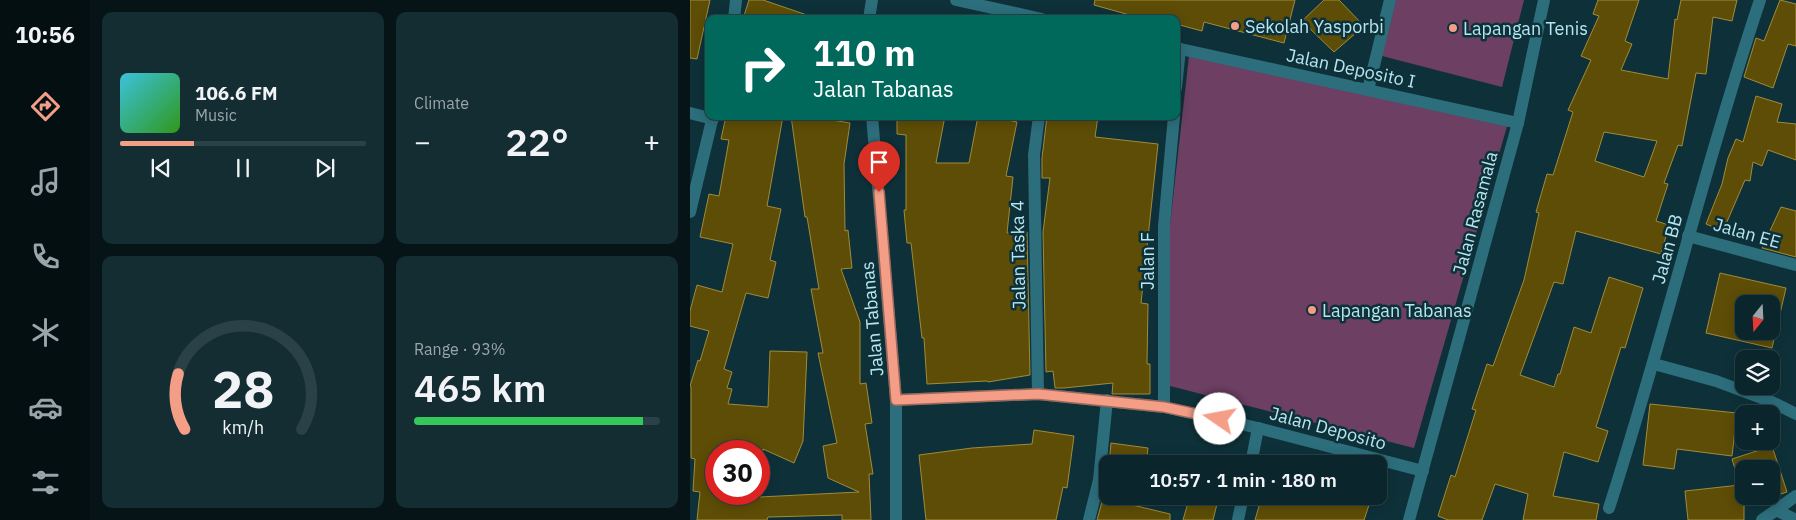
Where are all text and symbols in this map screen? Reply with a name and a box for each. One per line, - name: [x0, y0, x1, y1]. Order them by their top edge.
- place label: Sekolah Yasporbi: [1245, 15, 1384, 38]
- place label: Lapangan Tenis: [1463, 17, 1588, 40]
- text: 10:56: [15, 20, 75, 49]
- marker: Sekolah Yasporbi: [1229, 20, 1241, 32]
- marker: Lapangan Tenis: [1447, 22, 1459, 34]
- text: 110 m: [813, 30, 916, 76]
- icon: right: [730, 35, 795, 100]
- street label: Jalan Deposito I: [1284, 43, 1418, 93]
- text: Jalan Tabanas: [813, 74, 954, 103]
- text: 106.6 FM: [195, 81, 278, 105]
- icon: directions: [28, 89, 63, 124]
- text: Climate: [414, 93, 469, 113]
- text: Music: [195, 105, 237, 125]
- text: 22°: [505, 117, 569, 166]
- text: −: [414, 123, 431, 160]
- text: +: [643, 123, 660, 160]
- pin: [858, 141, 900, 192]
- icon: arrive: [865, 148, 893, 176]
- street label: Jalan Rasamala: [1447, 148, 1503, 277]
- icon: previous: [147, 154, 175, 182]
- icon: pause: [229, 154, 257, 182]
- icon: next: [311, 154, 339, 182]
- icon: music: [28, 164, 63, 199]
- street label: Jalan Taska 4: [1006, 200, 1030, 310]
- street label: Jalan BB: [1647, 212, 1687, 286]
- street label: Jalan EE: [1711, 212, 1783, 254]
- street label: Jalan F: [1136, 232, 1159, 290]
- icon: phone: [28, 239, 63, 274]
- street label: Jalan Tabanas: [856, 261, 888, 377]
- north arrow: [1735, 295, 1780, 340]
- map controls: [1735, 295, 1780, 505]
- place label: Lapangan Tabanas: [1322, 299, 1472, 322]
- marker: Lapangan Tabanas: [1306, 304, 1318, 316]
- icon: climate: [28, 315, 63, 350]
- text: Range · 93%: [414, 339, 506, 359]
- button: layers: [1735, 350, 1780, 395]
- text: 28: [212, 355, 274, 422]
- text: 465 km: [414, 363, 546, 412]
- icon: car: [28, 390, 63, 425]
- position arrow: [1193, 392, 1245, 444]
- street label: Jalan Deposito: [1267, 401, 1389, 455]
- button: +: [1735, 405, 1780, 450]
- text: km/h: [222, 416, 264, 439]
- speed limit sign: 30: [705, 440, 770, 505]
- button: −: [1735, 460, 1780, 505]
- icon: filters: [28, 465, 63, 500]
- text: 10:57 · 1 min · 180 m: [1149, 468, 1337, 492]

